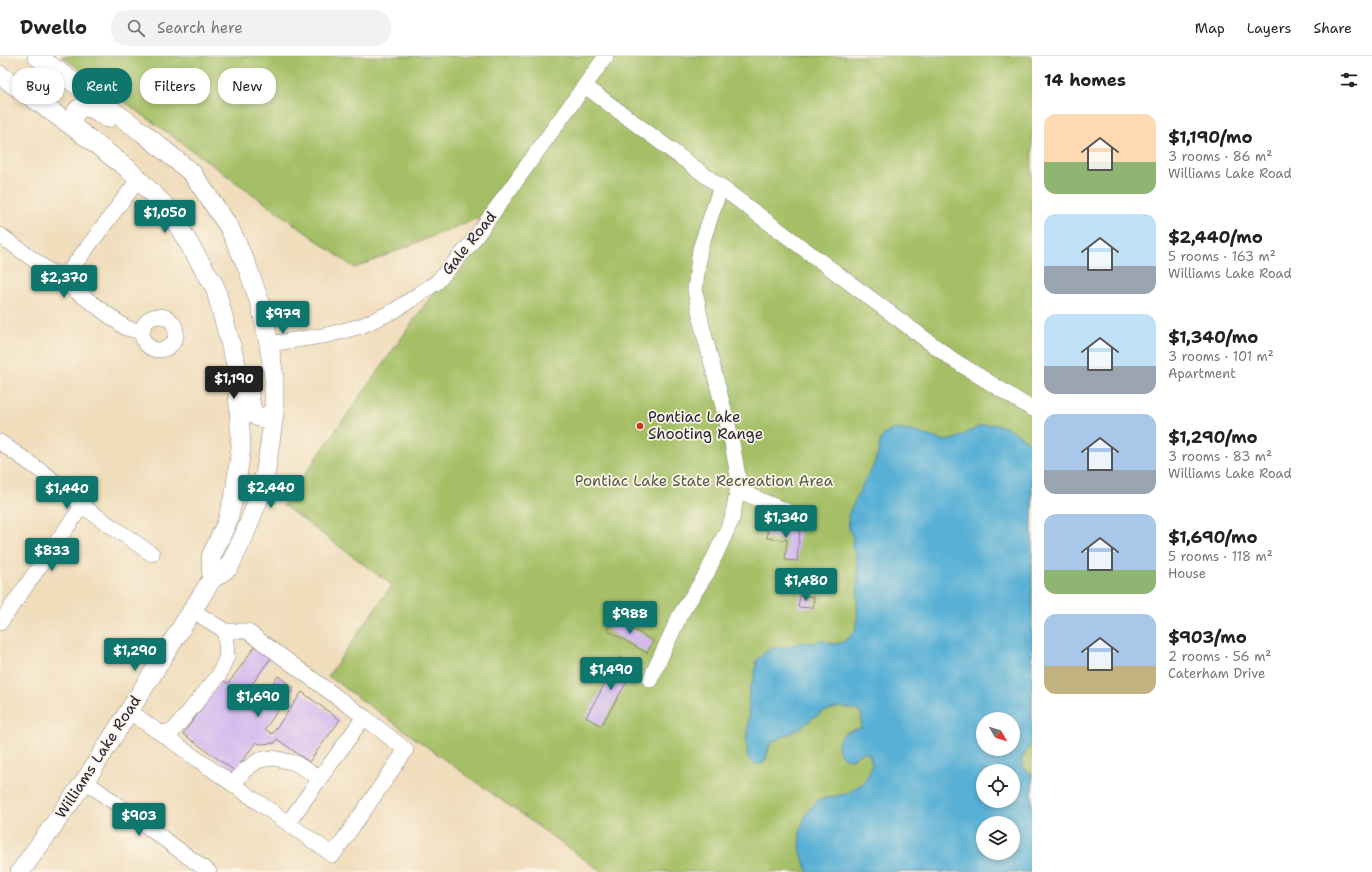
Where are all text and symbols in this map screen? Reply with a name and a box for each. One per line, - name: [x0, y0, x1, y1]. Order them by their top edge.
- search box: [111, 10, 391, 46]
- text: Dwello: [20, 15, 87, 40]
- icon: search: [125, 17, 147, 39]
- text: Search here: [157, 18, 243, 38]
- text: Map: [1195, 19, 1225, 37]
- text: Layers: [1247, 19, 1291, 37]
- text: Share: [1313, 19, 1352, 37]
- chip: Buy: [12, 68, 64, 104]
- chip: Rent: [72, 68, 132, 104]
- chip: Filters: [140, 68, 210, 104]
- chip: New: [218, 68, 276, 104]
- text: 14 homes: [1044, 69, 1126, 91]
- icon: filters: [1338, 69, 1360, 91]
- text: $1,190/mo: [1168, 126, 1253, 148]
- icon: home: [1076, 130, 1124, 178]
- text: 3 rooms · 86 m²: [1168, 148, 1272, 165]
- text: Williams Lake Road: [1168, 165, 1292, 182]
- pin: $1,050: [132, 200, 198, 234]
- text: $1,050: [143, 204, 187, 221]
- street label: Gale Road: [437, 207, 501, 279]
- text: $2,440/mo: [1168, 226, 1263, 248]
- icon: home: [1076, 230, 1124, 278]
- text: 5 rooms · 163 m²: [1168, 248, 1276, 265]
- pin: $2,370: [31, 265, 97, 299]
- text: Williams Lake Road: [1168, 265, 1292, 282]
- text: $2,370: [40, 269, 88, 286]
- pin: $979: [259, 301, 307, 335]
- text: $979: [265, 305, 301, 322]
- text: $1,340/mo: [1168, 326, 1258, 348]
- icon: home: [1076, 330, 1124, 378]
- text: 3 rooms · 101 m²: [1168, 348, 1274, 365]
- text: Apartment: [1168, 365, 1236, 382]
- pin: $1,190: [201, 366, 267, 400]
- text: $1,190: [214, 370, 254, 387]
- place label: Pontiac Lake Shooting Range: [648, 407, 763, 444]
- marker: Pontiac Lake Shooting Range: [635, 421, 645, 431]
- text: $1,290/mo: [1168, 426, 1258, 448]
- icon: home: [1076, 430, 1124, 478]
- text: 3 rooms · 83 m²: [1168, 448, 1272, 465]
- text: Williams Lake Road: [1168, 465, 1292, 482]
- park label: Pontiac Lake State Recreation Area: [575, 471, 834, 491]
- pin: $2,440: [238, 475, 304, 509]
- pin: $1,440: [34, 476, 100, 510]
- text: $2,440: [247, 479, 295, 496]
- text: $1,440: [45, 480, 89, 497]
- pin: $1,340: [753, 505, 819, 539]
- text: $1,340: [764, 509, 808, 526]
- text: $1,690/mo: [1168, 526, 1258, 548]
- icon: home: [1076, 530, 1124, 578]
- pin: $833: [28, 538, 76, 572]
- text: $833: [34, 542, 70, 559]
- text: 5 rooms · 118 m²: [1168, 548, 1273, 565]
- text: House: [1168, 565, 1206, 582]
- pin: $1,480: [773, 568, 839, 602]
- text: $1,480: [784, 572, 828, 589]
- pin: $988: [606, 601, 654, 635]
- text: $988: [612, 605, 648, 622]
- text: $903/mo: [1168, 626, 1247, 648]
- icon: home: [1076, 630, 1124, 678]
- pin: $1,290: [102, 638, 168, 672]
- text: $1,290: [113, 642, 157, 659]
- text: 2 rooms · 56 m²: [1168, 648, 1271, 665]
- pin: $1,490: [578, 657, 644, 691]
- text: $1,490: [589, 661, 633, 678]
- text: Caterham Drive: [1168, 665, 1265, 682]
- pin: $1,690: [225, 684, 291, 718]
- text: $1,690: [236, 688, 280, 705]
- street label: Williams Lake Road: [51, 691, 146, 822]
- north arrow: [976, 712, 1020, 756]
- map controls: [976, 712, 1020, 860]
- button: locate: [976, 764, 1020, 808]
- pin: $903: [115, 803, 163, 837]
- text: $903: [121, 807, 157, 824]
- button: layers: [976, 816, 1020, 860]

